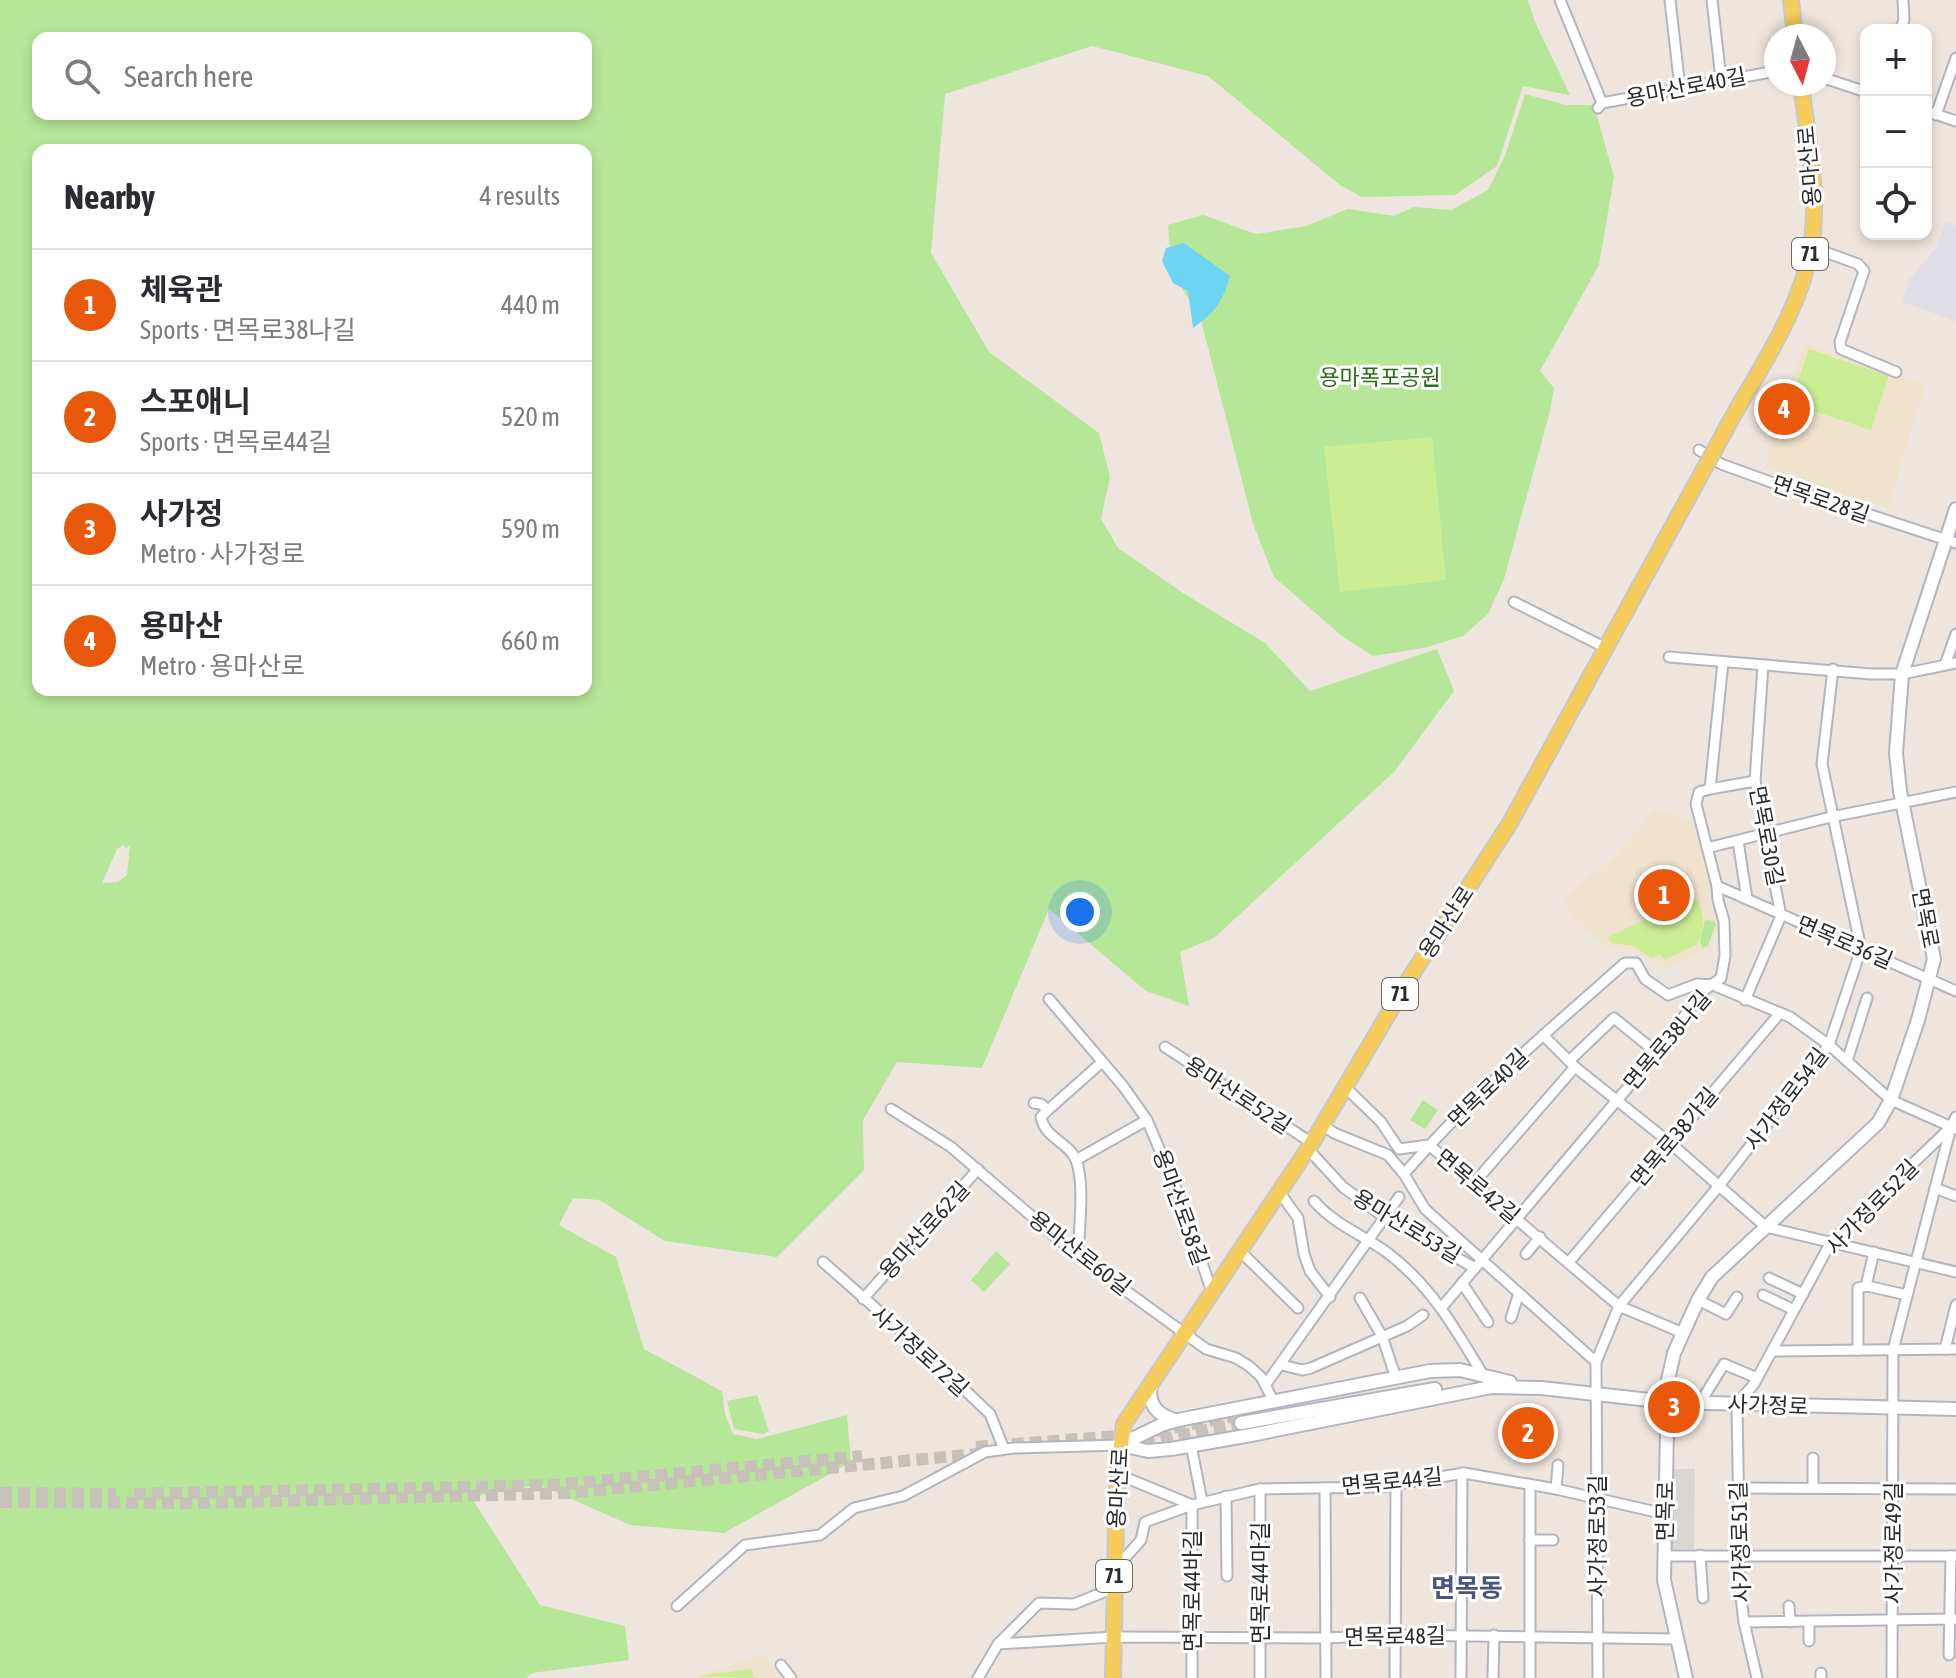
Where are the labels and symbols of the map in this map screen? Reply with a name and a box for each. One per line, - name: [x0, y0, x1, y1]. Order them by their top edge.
- north arrow: [1764, 24, 1836, 96]
- street label: 용마산로40길: [1624, 63, 1748, 111]
- street label: 용마산로: [1793, 125, 1825, 207]
- road number: 71: [1792, 238, 1828, 270]
- park label: 용마폭포공원: [1319, 364, 1441, 390]
- pin: 4: [1758, 379, 1810, 439]
- street label: 면목로28길: [1769, 470, 1873, 528]
- street label: 면목로30길: [1745, 784, 1789, 888]
- pin: 1: [1638, 865, 1690, 925]
- street label: 용마산로: [1413, 881, 1479, 963]
- street label: 면목로: [1907, 886, 1945, 950]
- your location: [1060, 892, 1100, 932]
- street label: 면목로36길: [1793, 910, 1897, 974]
- road number: 71: [1382, 978, 1418, 1010]
- street label: 면목로38나길: [1618, 985, 1716, 1095]
- street label: 면목로40길: [1442, 1043, 1534, 1133]
- street label: 사가정로54길: [1739, 1043, 1833, 1155]
- street label: 용마산로52길: [1180, 1051, 1296, 1139]
- street label: 면목로38가길: [1625, 1082, 1723, 1192]
- street label: 면목로42길: [1431, 1143, 1525, 1229]
- street label: 용마산로58길: [1148, 1145, 1214, 1269]
- street label: 사가정로52길: [1820, 1154, 1924, 1260]
- street label: 용마산로62길: [874, 1176, 974, 1284]
- street label: 용마산로53길: [1348, 1183, 1466, 1269]
- street label: 용마산로60길: [1024, 1205, 1136, 1301]
- street label: 사가정로72길: [866, 1301, 974, 1401]
- pin: 3: [1648, 1377, 1700, 1437]
- street label: 사가정로: [1727, 1391, 1809, 1419]
- pin: 2: [1502, 1403, 1554, 1463]
- street label: 용마산로: [1103, 1447, 1133, 1529]
- street label: 면목로44길: [1340, 1463, 1444, 1499]
- street label: 사가정로53길: [1584, 1475, 1610, 1597]
- street label: 면목로: [1651, 1480, 1679, 1542]
- street label: 사가정로51길: [1725, 1481, 1755, 1603]
- street label: 사가정로49길: [1880, 1482, 1906, 1604]
- street label: 면목로44마길: [1247, 1522, 1273, 1644]
- street label: 면목로44바길: [1179, 1530, 1205, 1652]
- road number: 71: [1096, 1560, 1132, 1592]
- district label: 면목동: [1431, 1573, 1503, 1603]
- street label: 면목로48길: [1344, 1622, 1446, 1650]

